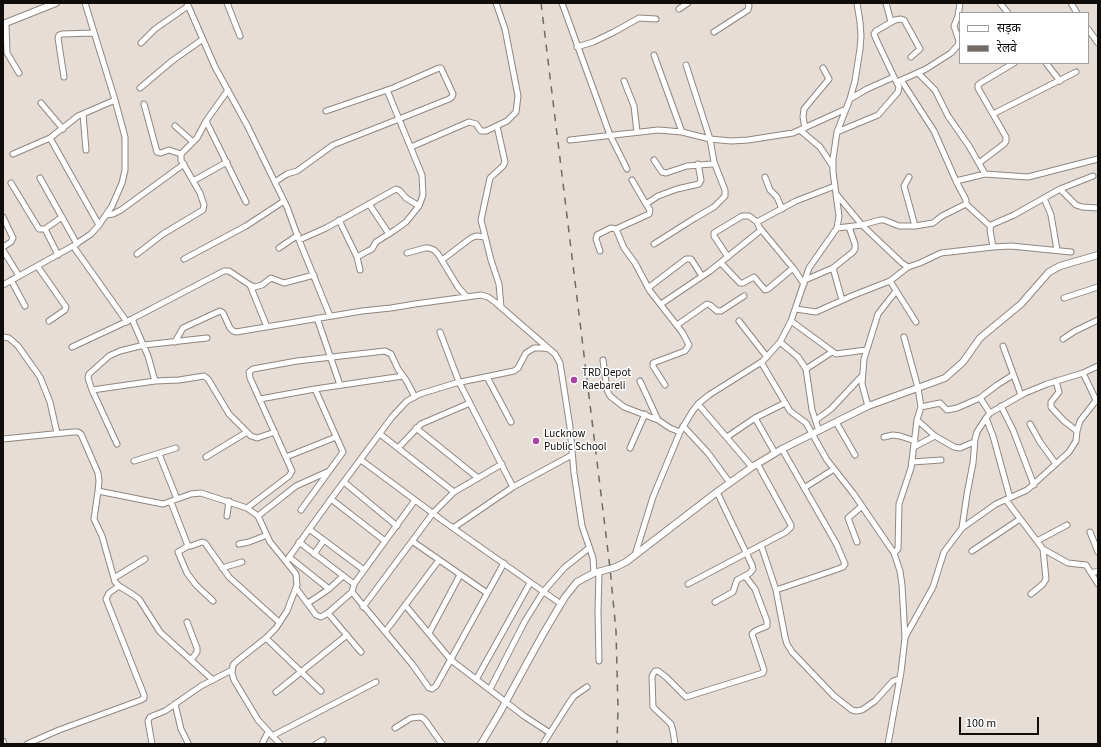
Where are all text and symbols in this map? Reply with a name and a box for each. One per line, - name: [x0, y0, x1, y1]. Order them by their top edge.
- legend: [959, 12, 1089, 64]
- text: सड़क: [997, 20, 1021, 37]
- text: रेलवे: [997, 40, 1017, 57]
- place label: TRD Depot Raebareli: [582, 367, 631, 393]
- marker: TRD Depot Raebareli: [569, 375, 579, 385]
- place label: Lucknow Public School: [544, 428, 607, 454]
- marker: Lucknow Public School: [531, 436, 541, 446]
- scale bar: [961, 709, 1041, 735]
- text: 100 m: [966, 715, 996, 732]

